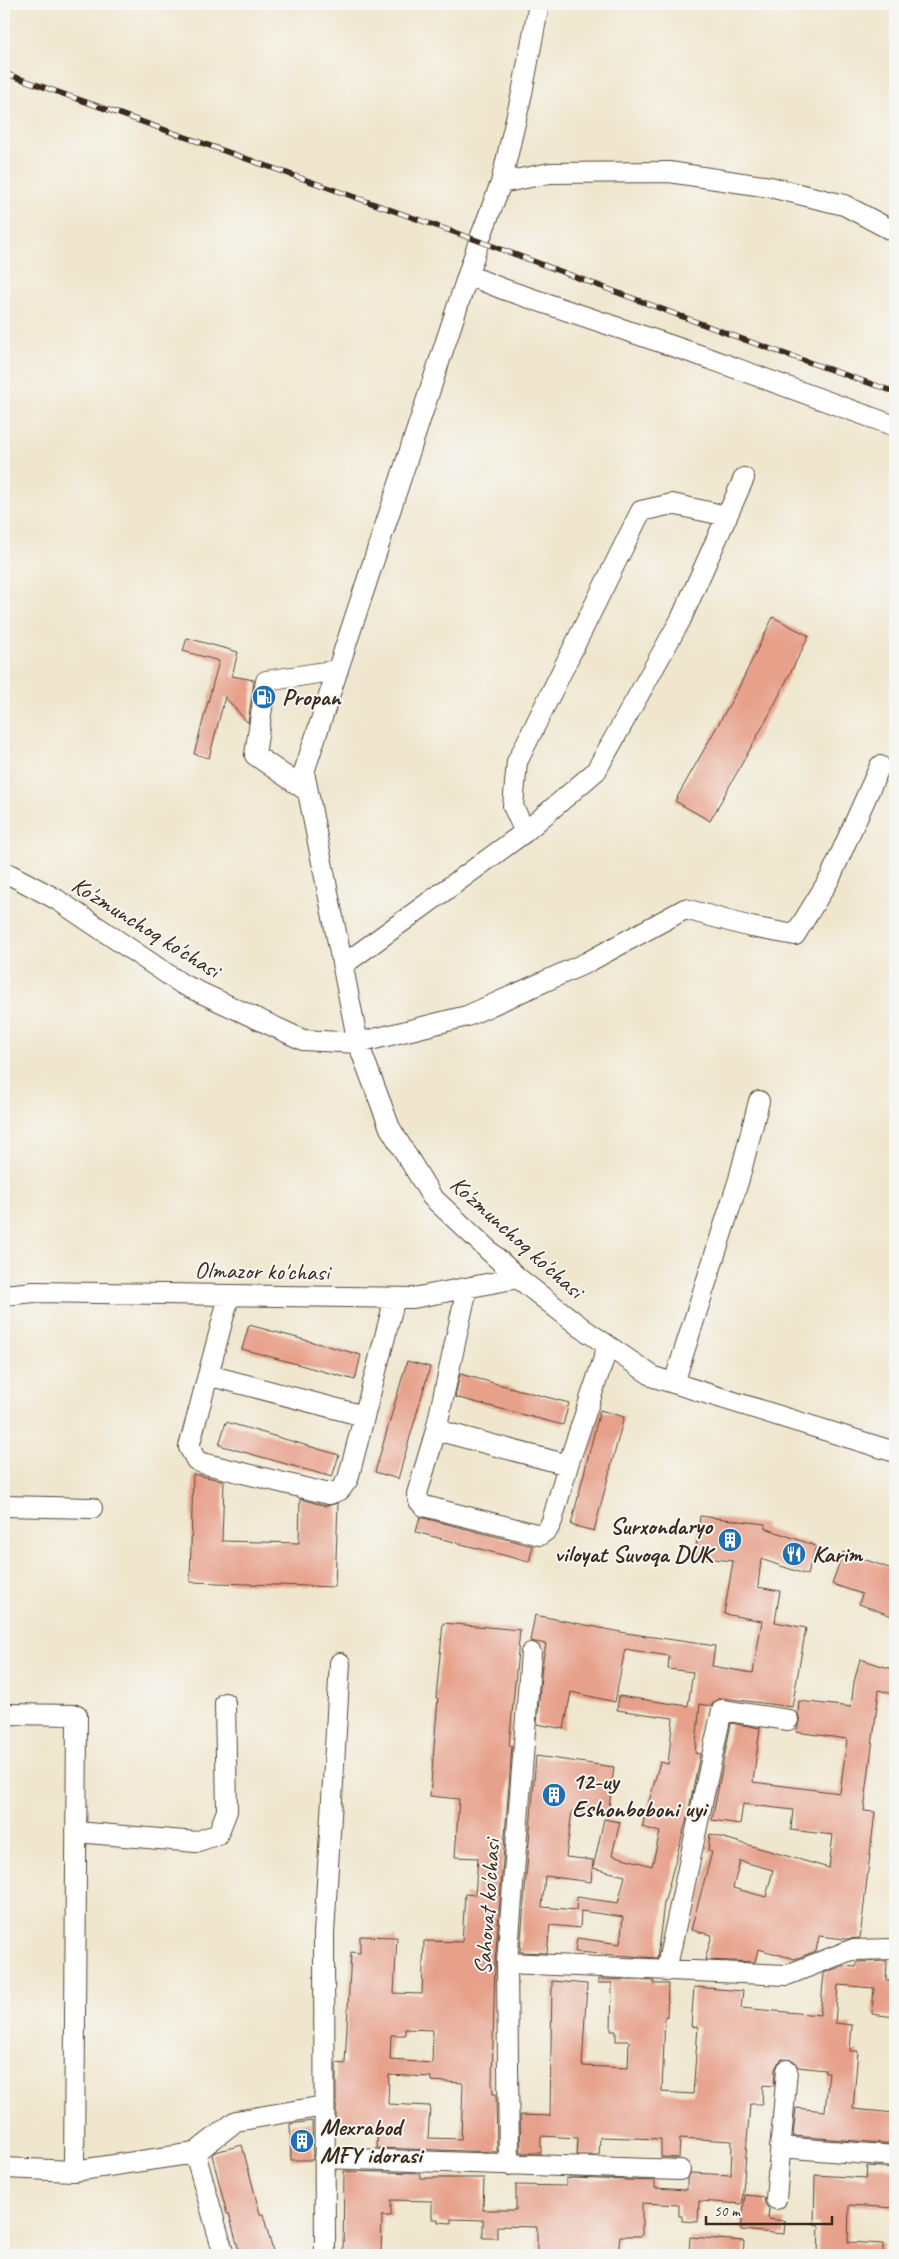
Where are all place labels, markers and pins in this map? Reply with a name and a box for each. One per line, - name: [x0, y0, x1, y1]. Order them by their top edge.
- place label: Propan: [282, 682, 342, 712]
- fuel station icon: Propan: [251, 684, 277, 710]
- place label: Surxondaryo viloyat Suvoqa DUK: [555, 1511, 716, 1569]
- building icon: Surxondaryo viloyat Suvoqa DUK: [717, 1527, 743, 1553]
- place label: Karim: [812, 1539, 863, 1569]
- restaurant icon: Karim: [781, 1541, 807, 1567]
- place label: 12-uy Eshonboboni uyi: [572, 1766, 709, 1824]
- building icon: 12-uy Eshonboboni uyi: [541, 1782, 567, 1808]
- place label: Mexrabod MFY idorasi: [320, 2112, 425, 2170]
- building icon: Mexrabod MFY idorasi: [289, 2128, 315, 2154]

